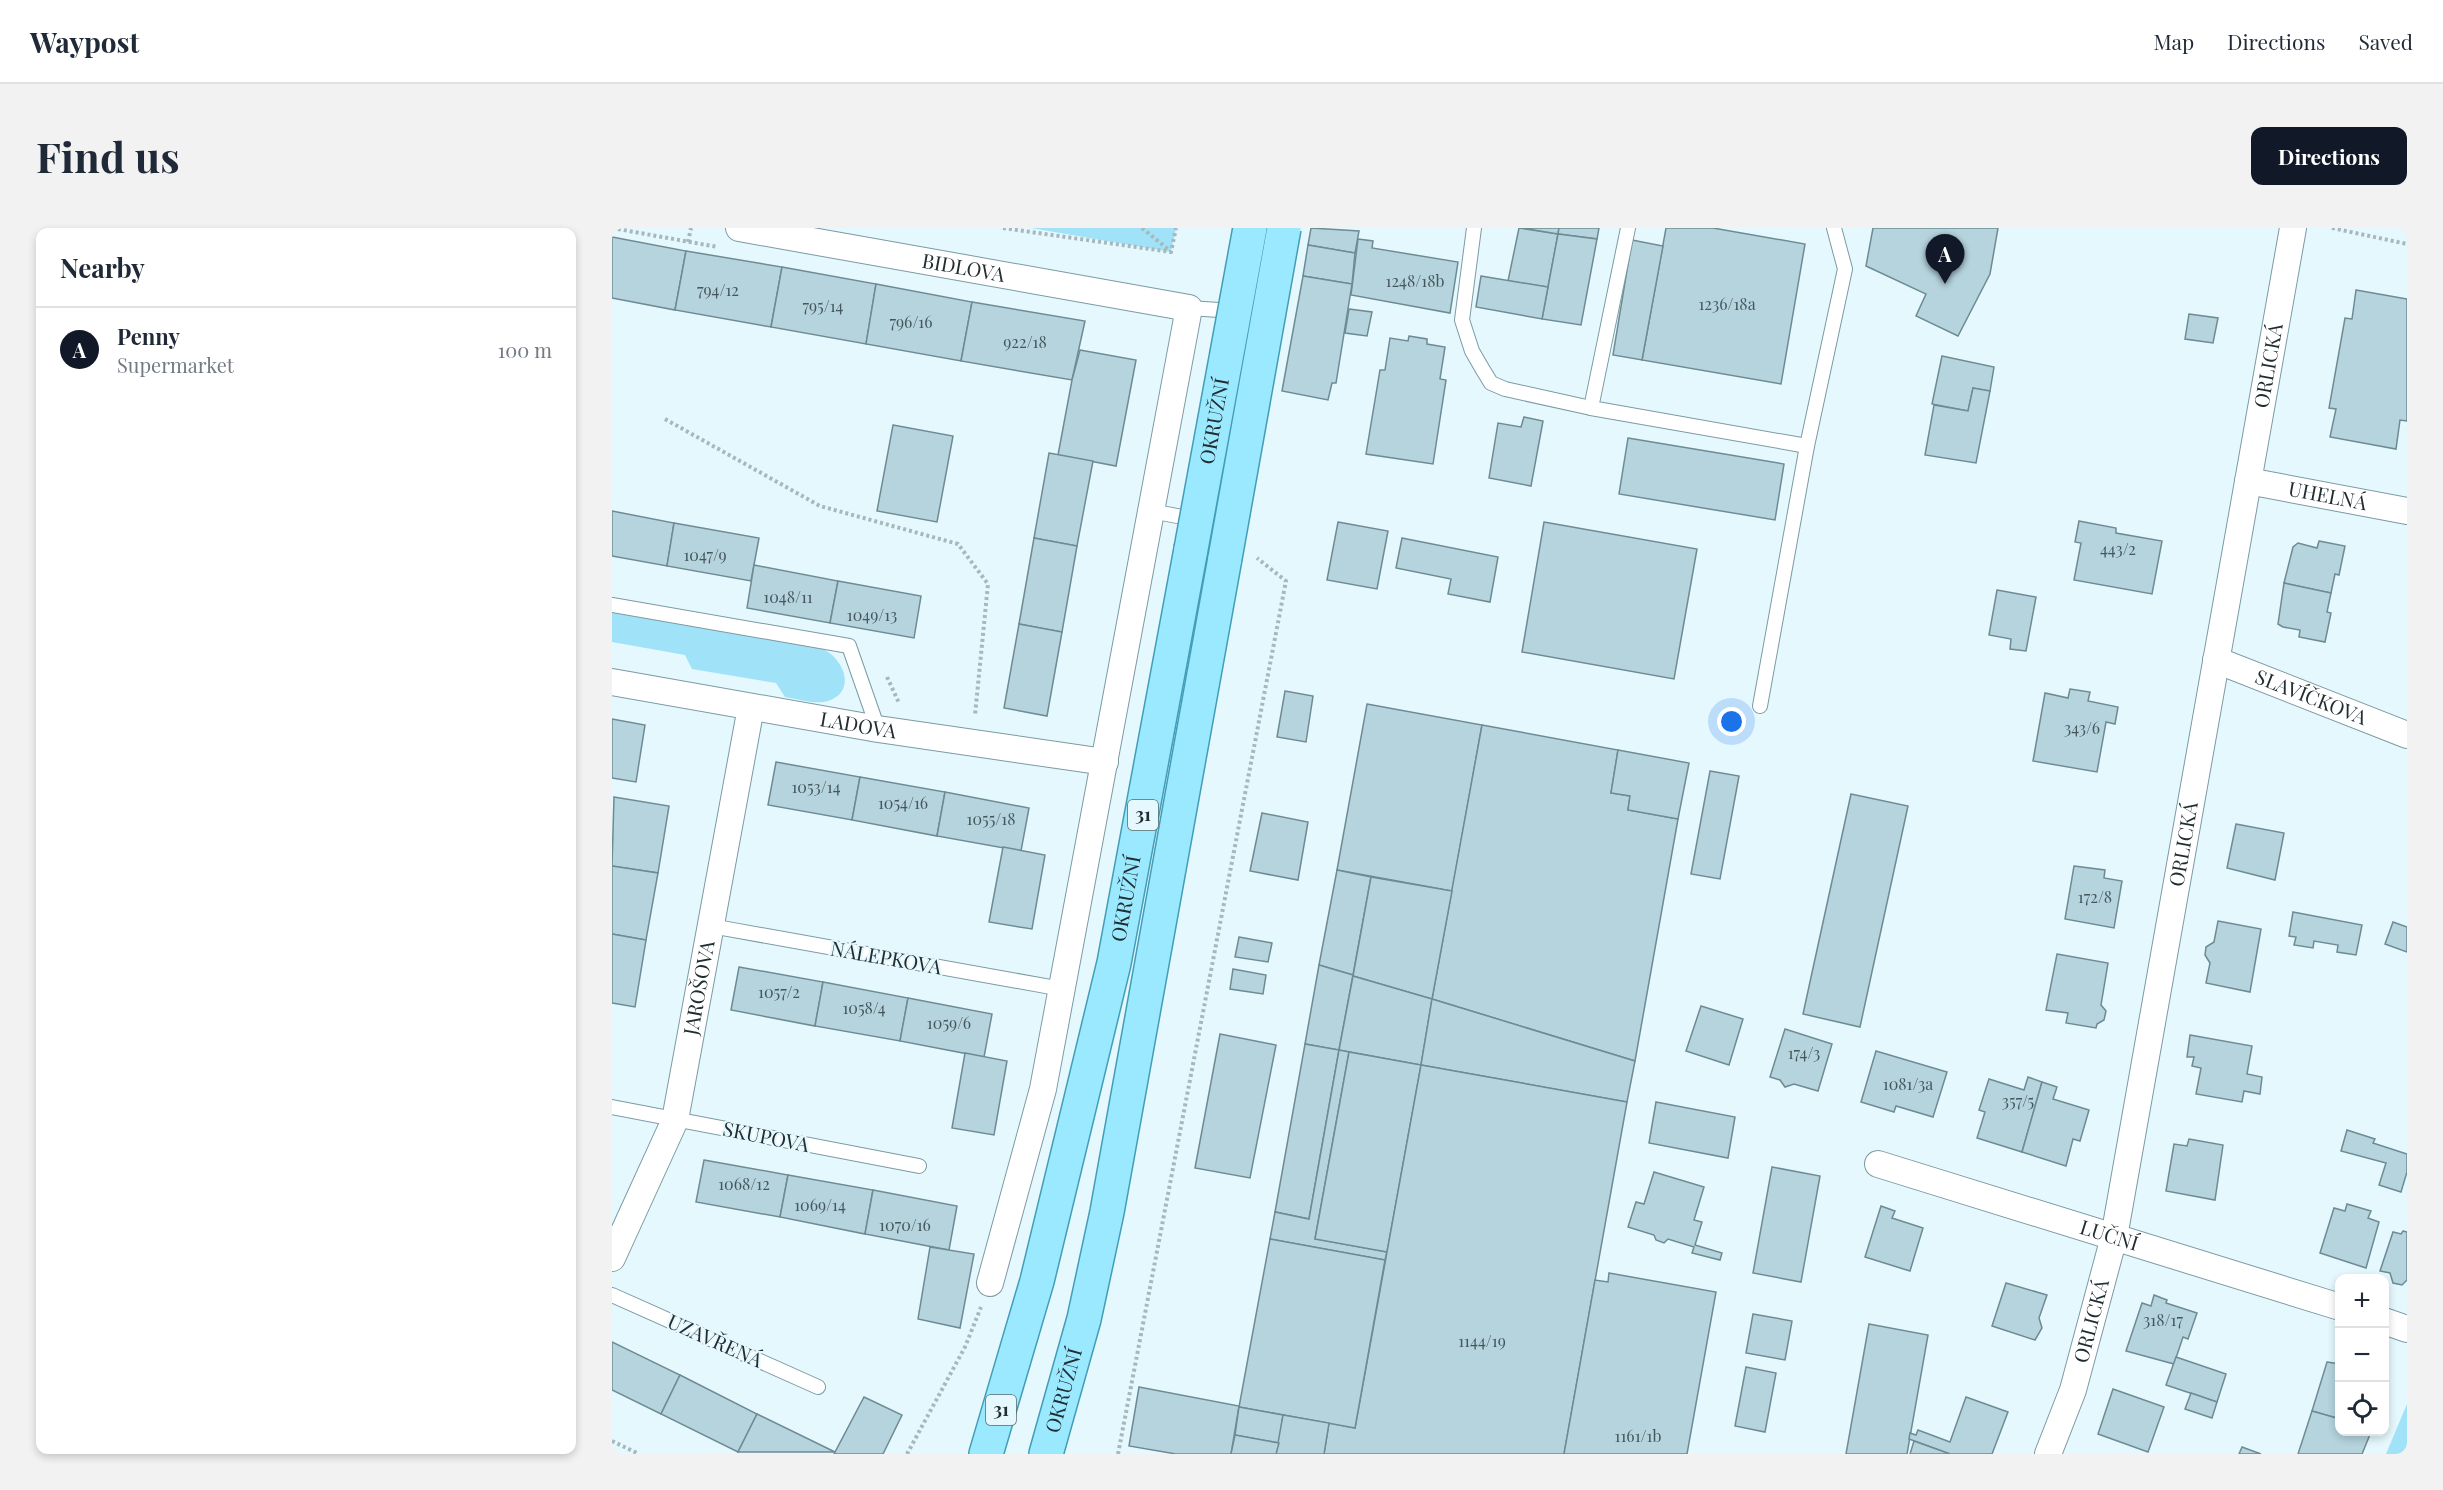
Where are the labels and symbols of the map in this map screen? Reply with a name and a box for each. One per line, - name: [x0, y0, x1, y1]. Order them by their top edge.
- pin: A: [1926, 235, 1964, 284]
- street label: BIDLOVA: [920, 246, 1008, 287]
- house number: 1248/18b: [1385, 270, 1445, 291]
- house number: 794/12: [697, 279, 739, 300]
- house number: 1236/18a: [1698, 293, 1756, 314]
- house number: 795/14: [802, 295, 844, 316]
- house number: 796/16: [889, 311, 933, 332]
- street label: ORLICKÁ: [2246, 321, 2288, 410]
- house number: 922/18: [1003, 331, 1047, 352]
- street label: OKRUŽNÍ: [1192, 375, 1234, 466]
- street label: UHELNÁ: [2286, 474, 2370, 515]
- house number: 443/2: [2100, 538, 2136, 559]
- house number: 1047/9: [683, 544, 727, 565]
- house number: 1048/11: [763, 586, 813, 607]
- house number: 1049/13: [847, 604, 897, 625]
- street label: SLAVÍČKOVA: [2252, 662, 2372, 730]
- street label: LADOVA: [818, 704, 899, 744]
- your location: [1717, 707, 1746, 736]
- house number: 343/6: [2064, 717, 2100, 738]
- house number: 1053/14: [791, 776, 841, 797]
- house number: 1054/16: [878, 792, 928, 813]
- street label: ORLICKÁ: [2161, 799, 2203, 888]
- road number: 31: [1128, 800, 1158, 830]
- house number: 1055/18: [967, 808, 1016, 829]
- street label: OKRUŽNÍ: [1103, 853, 1146, 944]
- house number: 172/8: [2078, 886, 2112, 907]
- street label: NÁLEPKOVA: [829, 933, 944, 980]
- street label: JAROŠOVA: [676, 938, 720, 1038]
- house number: 1057/2: [758, 981, 800, 1002]
- house number: 1058/4: [842, 997, 886, 1018]
- house number: 1059/6: [927, 1012, 971, 1033]
- house number: 174/3: [1788, 1042, 1820, 1063]
- house number: 1081/3a: [1883, 1073, 1933, 1094]
- house number: 357/5: [2002, 1090, 2034, 1111]
- street label: SKUPOVA: [721, 1114, 812, 1157]
- house number: 1068/12: [718, 1173, 770, 1194]
- house number: 1069/14: [794, 1194, 846, 1215]
- street label: LUČNÍ: [2077, 1212, 2142, 1256]
- house number: 1070/16: [879, 1214, 931, 1235]
- street label: ORLICKÁ: [2066, 1276, 2114, 1366]
- street label: UZAVŘENÁ: [664, 1307, 768, 1373]
- house number: 318/17: [2143, 1309, 2183, 1330]
- house number: 1144/19: [1458, 1330, 1506, 1351]
- street label: OKRUŽNÍ: [1038, 1344, 1087, 1436]
- road number: 31: [986, 1395, 1016, 1425]
- house number: 1161/1b: [1615, 1425, 1661, 1446]

